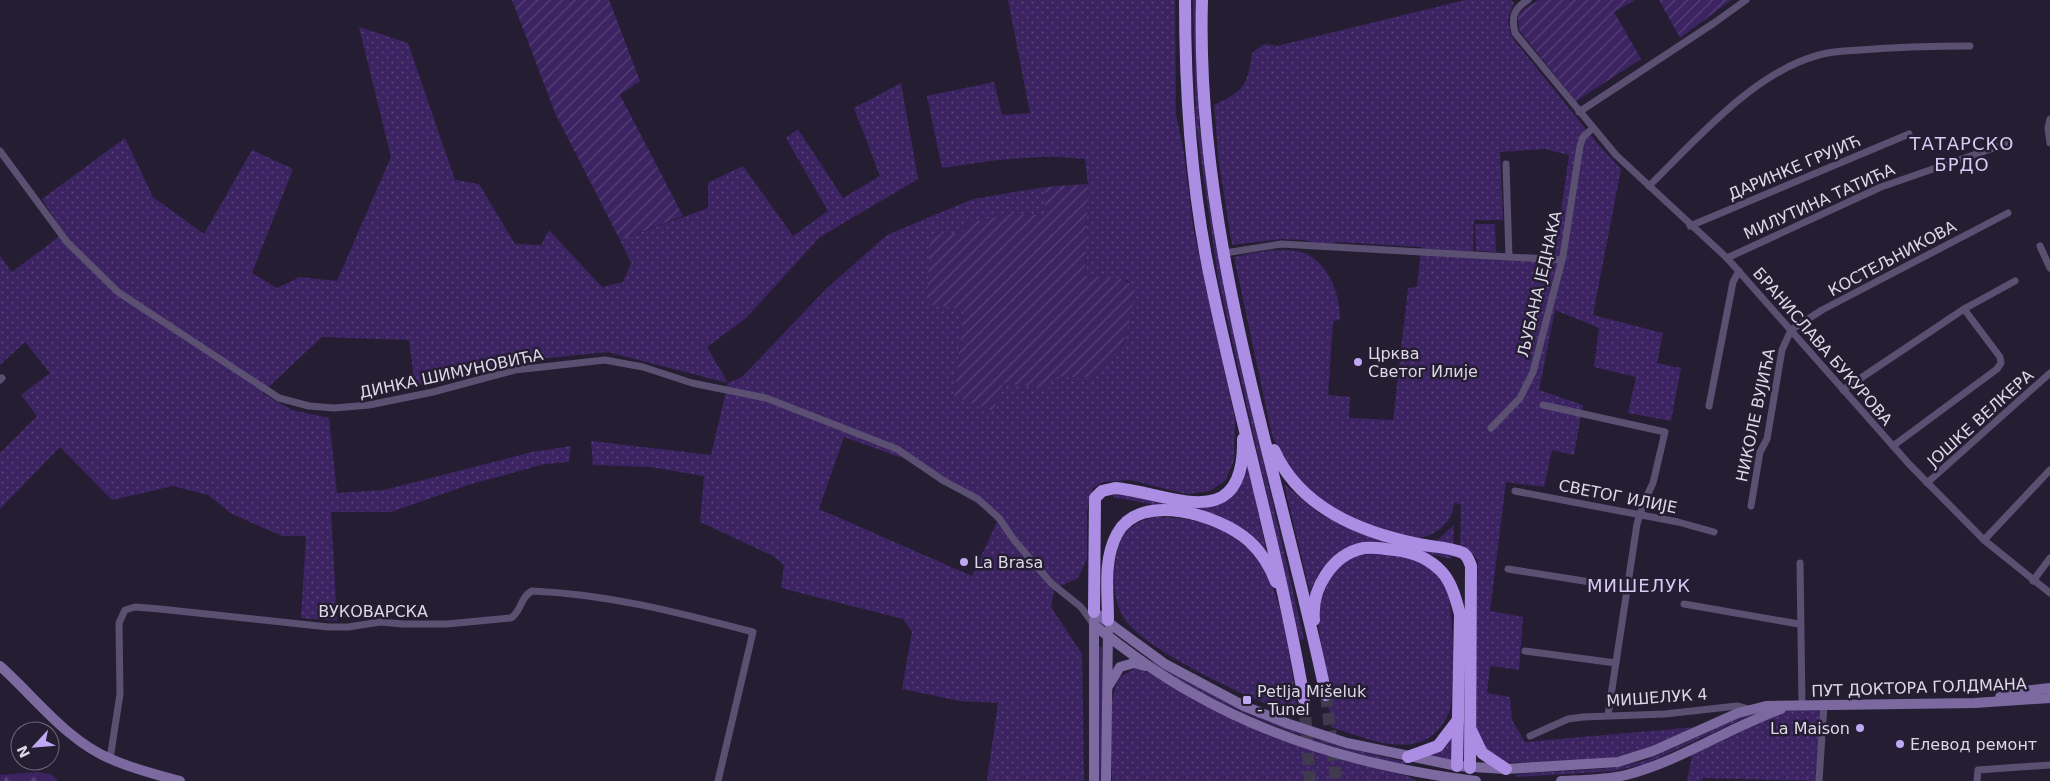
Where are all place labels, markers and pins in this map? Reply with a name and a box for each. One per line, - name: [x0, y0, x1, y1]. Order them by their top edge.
- place label: Црква Светог Илије: [1368, 344, 1478, 381]
- marker: Црква Светог Илије: [1352, 356, 1364, 368]
- place label: La Brasa: [974, 553, 1043, 572]
- marker: La Brasa: [958, 556, 970, 568]
- place label: Petlja Mišeluk - Tunel: [1257, 682, 1367, 719]
- marker: Petlja Mišeluk - Tunel: [1241, 694, 1253, 706]
- place label: La Maison: [1770, 719, 1850, 738]
- marker: La Maison: [1854, 722, 1866, 734]
- place label: Елевод ремонт: [1910, 735, 2037, 754]
- marker: Елевод ремонт: [1894, 738, 1906, 750]

